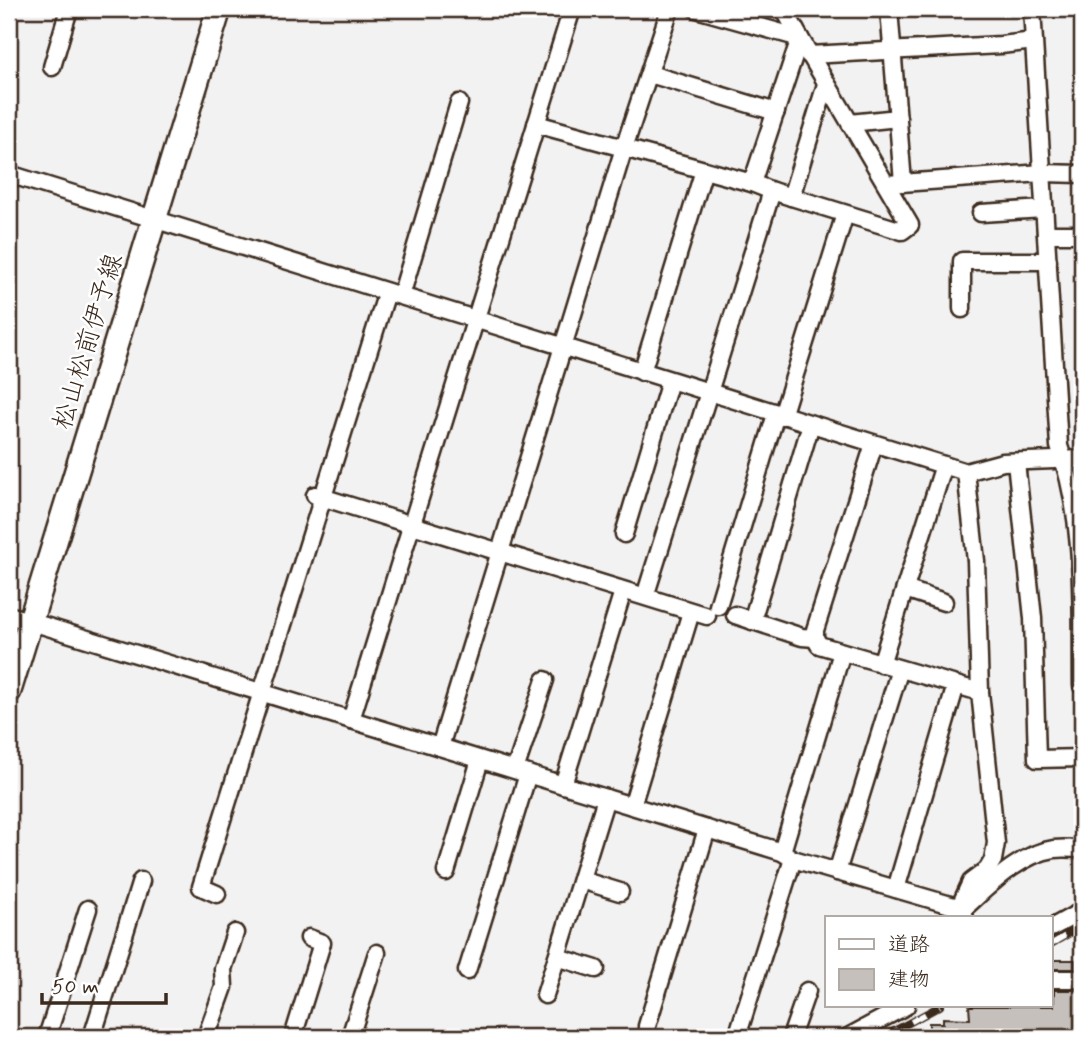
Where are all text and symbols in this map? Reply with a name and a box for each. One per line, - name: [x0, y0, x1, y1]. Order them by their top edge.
- street label: 松山松前伊予線: [46, 250, 132, 434]
- legend: [825, 916, 1052, 1007]
- text: 道路: [888, 931, 930, 959]
- scale bar: [42, 962, 166, 1006]
- text: 建物: [888, 966, 930, 994]
- text: 50 m: [52, 973, 99, 1001]

